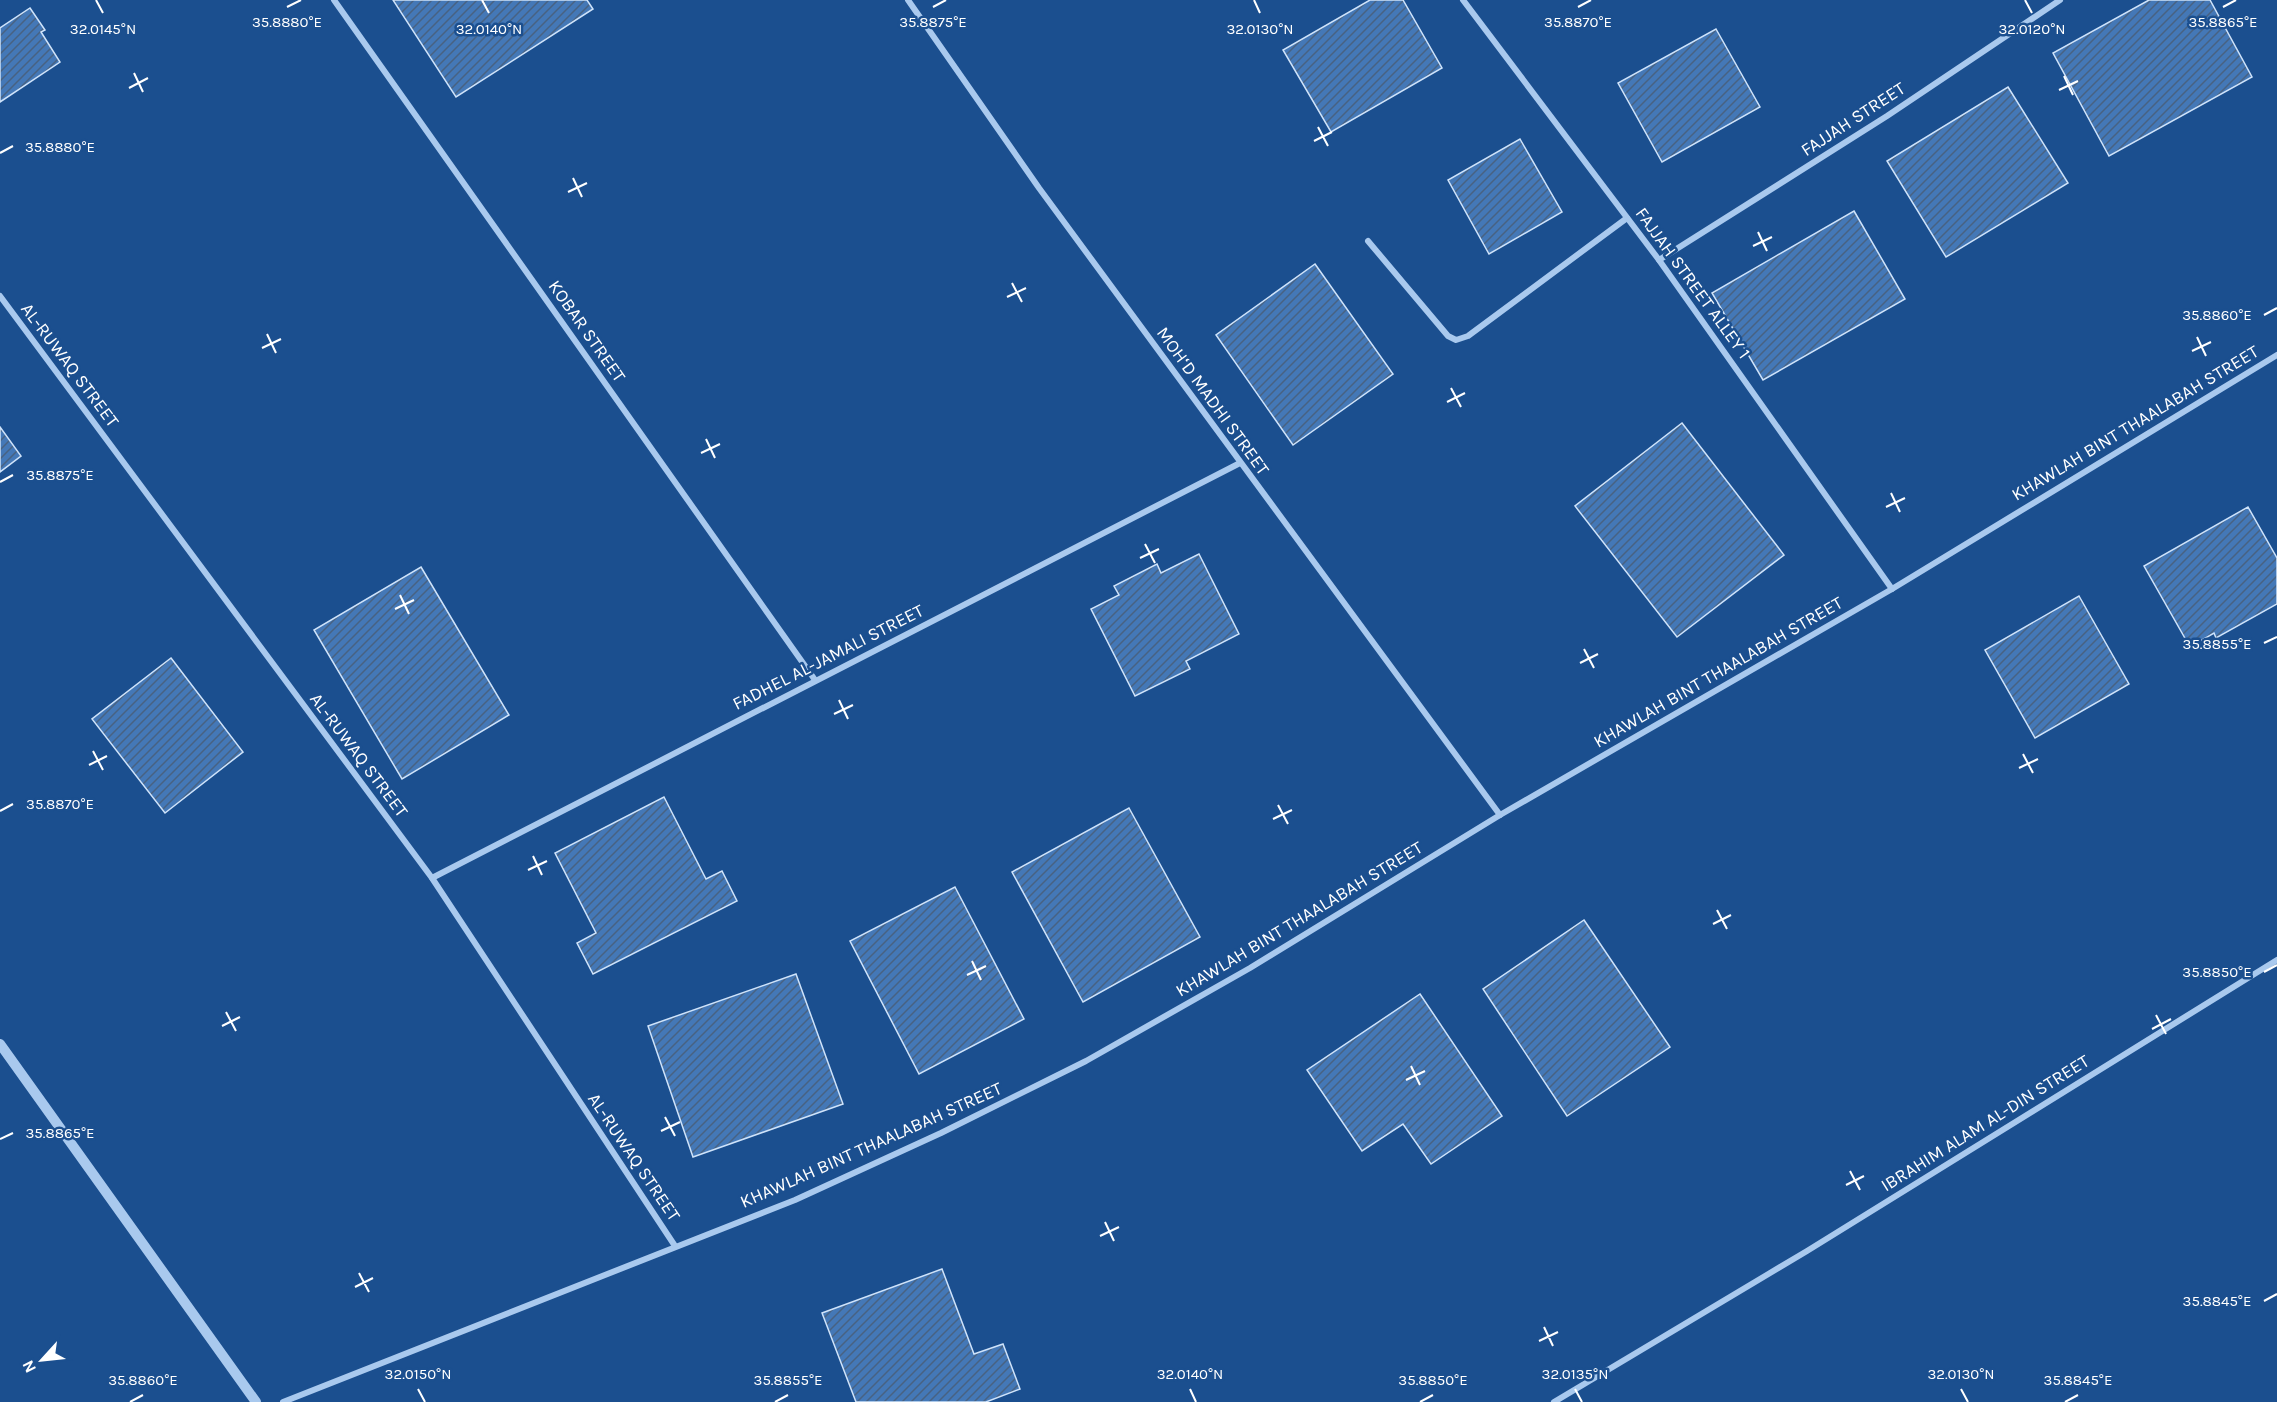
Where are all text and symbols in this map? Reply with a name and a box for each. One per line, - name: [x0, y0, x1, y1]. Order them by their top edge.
- text: 35.8880°E: [252, 13, 322, 31]
- text: 35.8875°E: [899, 13, 967, 31]
- text: 35.8870°E: [1544, 13, 1612, 31]
- text: 35.8865°E: [2188, 13, 2258, 31]
- text: 32.0145°N: [70, 20, 136, 38]
- text: 32.0140°N: [456, 20, 522, 38]
- text: 32.0130°N: [1226, 20, 1294, 38]
- text: 32.0120°N: [1998, 20, 2066, 38]
- street label: FAJJAH STREET: [1797, 77, 1909, 161]
- text: 35.8880°E: [25, 138, 95, 156]
- street label: FAJJAH STREET ALLEY 1: [1631, 203, 1755, 363]
- street label: KOBAR STREET: [544, 276, 630, 386]
- street label: AL-RUWAQ STREET: [16, 299, 124, 431]
- text: 35.8860°E: [2182, 306, 2252, 324]
- street label: MOH‘D MADHI STREET: [1152, 323, 1274, 479]
- street label: KHAWLAH BINT THAALABAH STREET: [2008, 340, 2262, 506]
- text: 35.8875°E: [26, 466, 94, 484]
- street label: KHAWLAH BINT THAALABAH STREET: [1589, 591, 1847, 753]
- street label: FADHEL AL-JAMALI STREET: [729, 599, 927, 715]
- text: 35.8855°E: [2183, 635, 2251, 653]
- street label: AL-RUWAQ STREET: [305, 689, 413, 821]
- text: 35.8870°E: [26, 795, 94, 813]
- street label: KHAWLAH BINT THAALABAH STREET: [1172, 836, 1426, 1002]
- text: 35.8850°E: [2182, 963, 2252, 981]
- street label: IBRAHIM ALAM AL-DIN STREET: [1877, 1050, 2093, 1196]
- street label: KHAWLAH BINT THAALABAH STREET: [737, 1077, 1005, 1213]
- street label: AL-RUWAQ STREET: [583, 1089, 685, 1225]
- text: 35.8865°E: [25, 1124, 95, 1142]
- text: 35.8845°E: [2183, 1292, 2251, 1310]
- north arrow: [12, 1330, 72, 1390]
- text: N: [18, 1357, 40, 1376]
- text: 32.0150°N: [385, 1365, 451, 1383]
- text: 32.0140°N: [1157, 1365, 1223, 1383]
- text: 32.0135°N: [1542, 1365, 1608, 1383]
- text: 32.0130°N: [1927, 1365, 1995, 1383]
- text: 35.8860°E: [108, 1371, 178, 1389]
- text: 35.8855°E: [754, 1371, 822, 1389]
- text: 35.8850°E: [1398, 1371, 1468, 1389]
- text: 35.8845°E: [2044, 1371, 2112, 1389]

